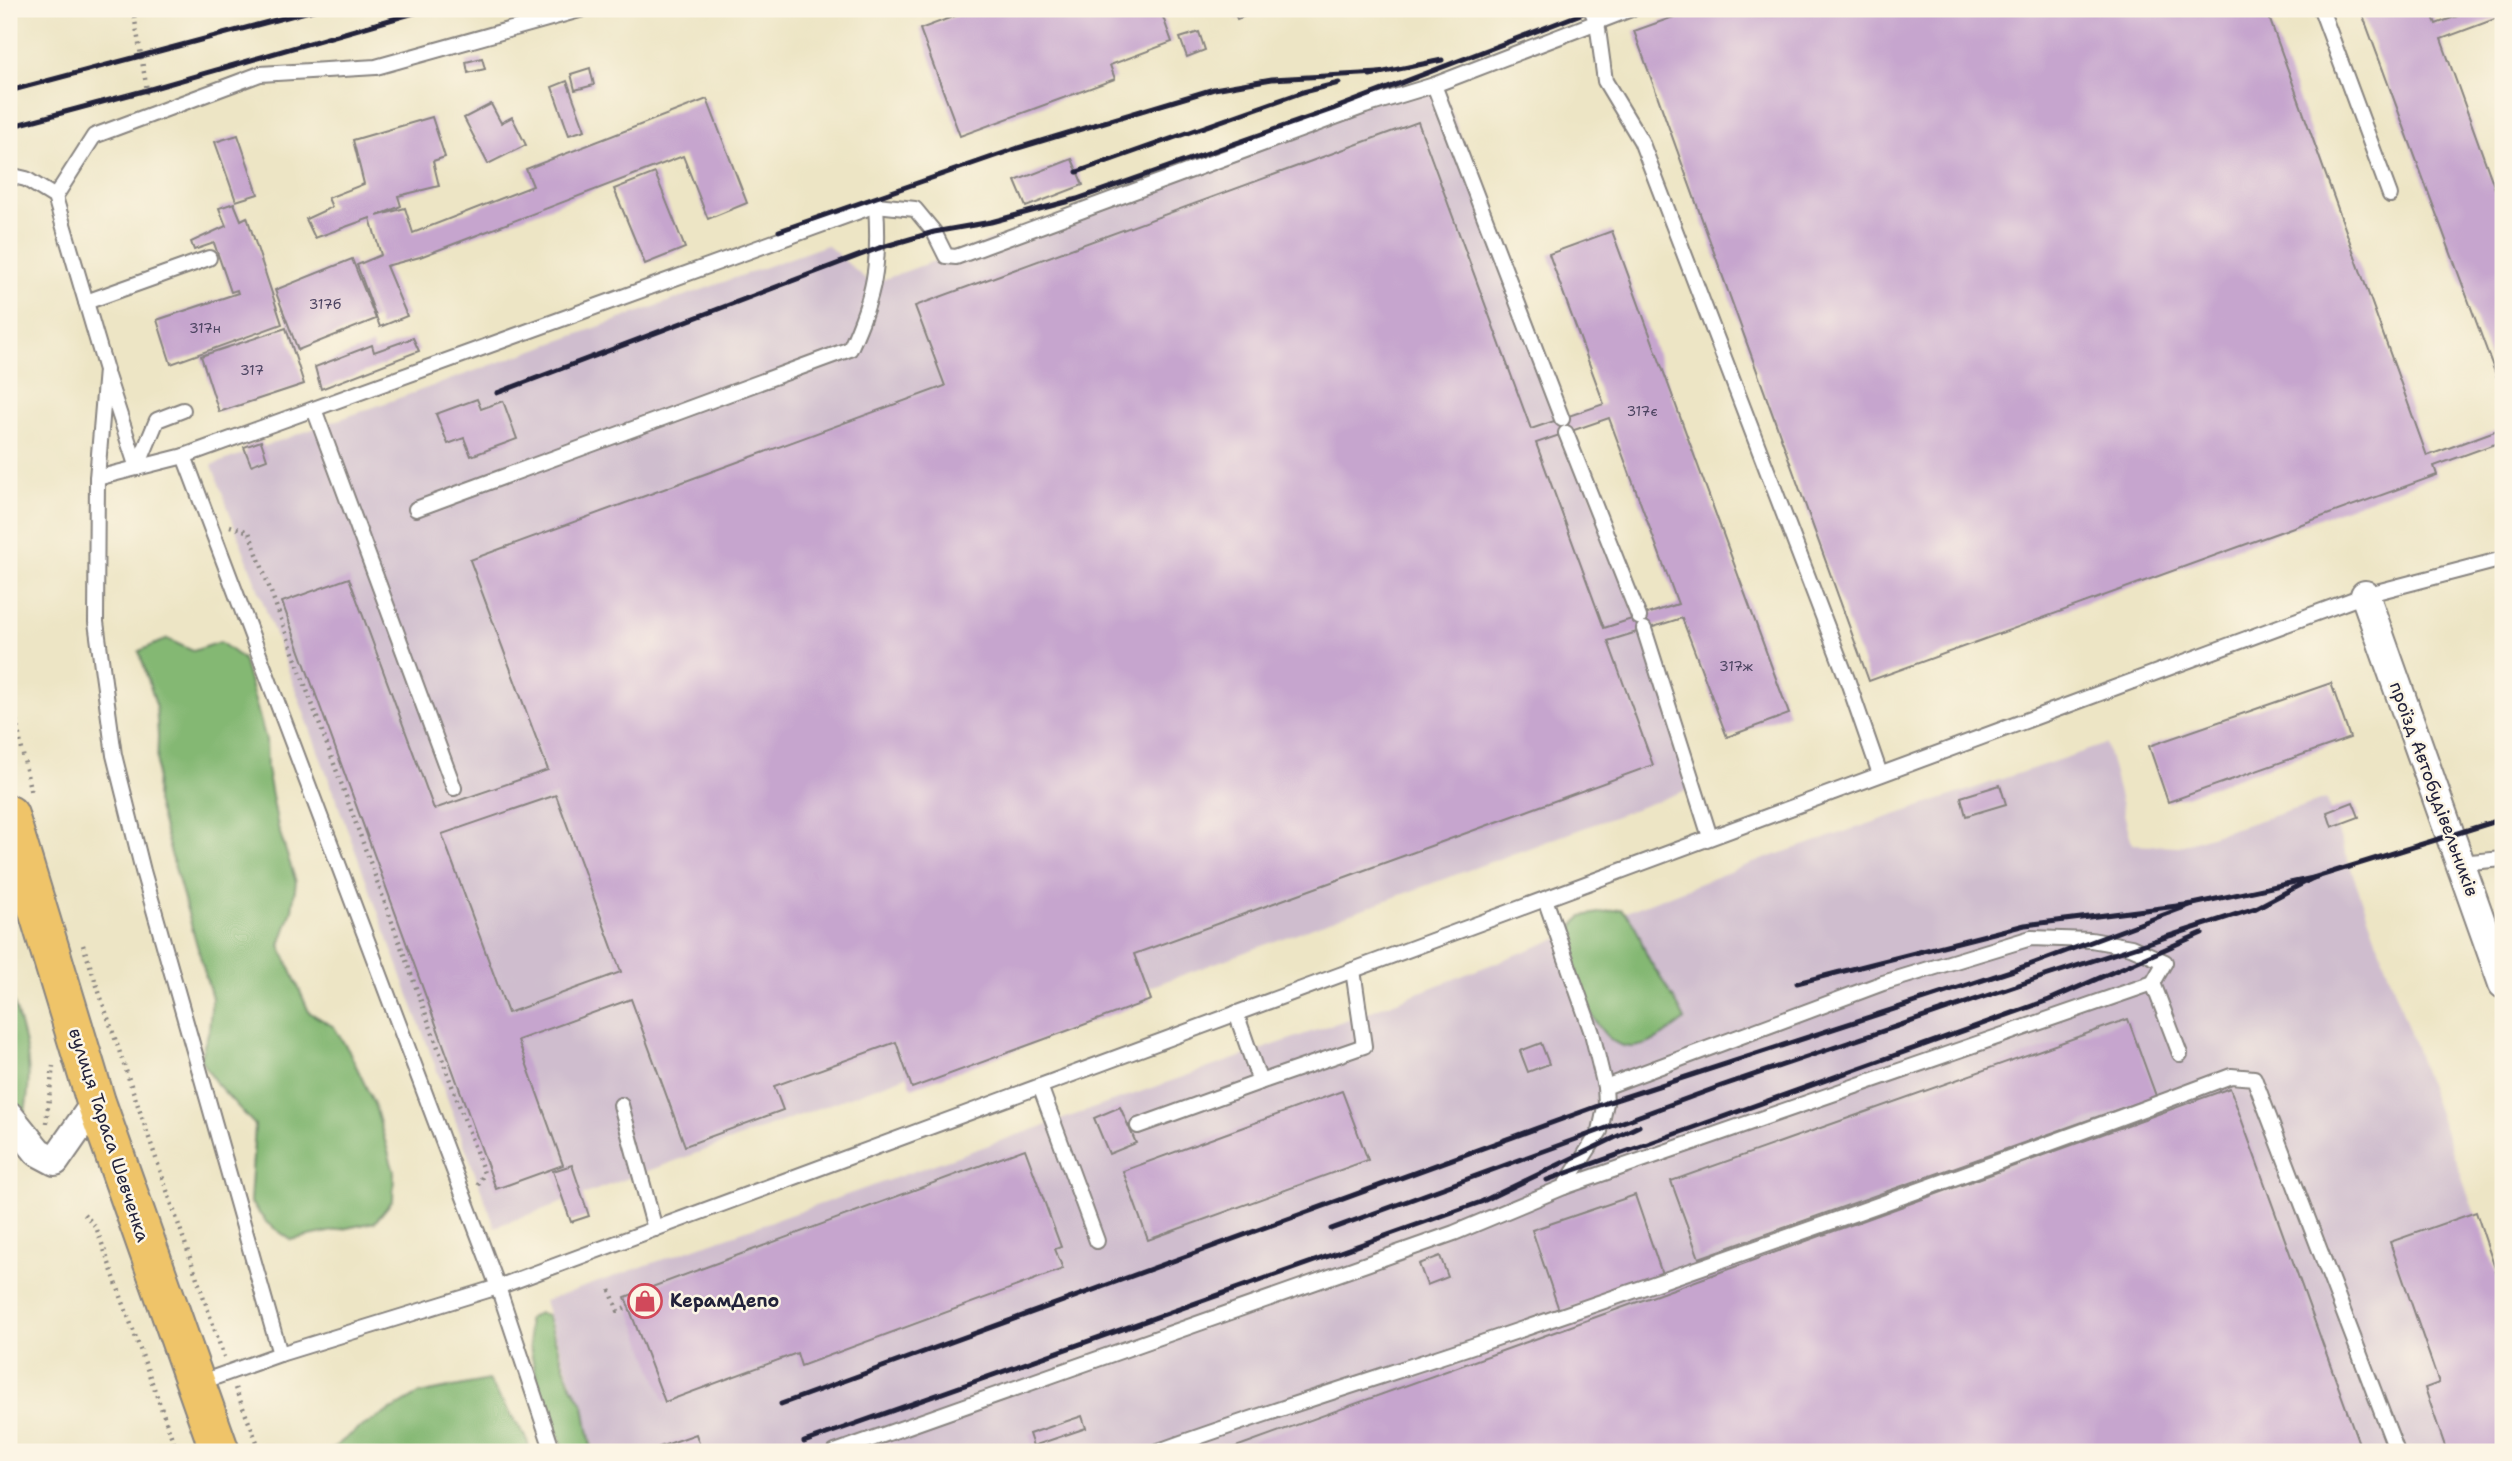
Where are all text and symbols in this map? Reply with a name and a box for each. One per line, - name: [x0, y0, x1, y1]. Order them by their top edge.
- house number: 317б: [309, 295, 341, 313]
- house number: 317н: [189, 319, 221, 337]
- house number: 317: [240, 361, 264, 379]
- house number: 317є: [1626, 402, 1658, 420]
- house number: 317ж: [1719, 657, 1753, 675]
- street label: проїзд Автобудівельників: [2384, 678, 2484, 900]
- street label: вулиця Тараса Шевченка: [63, 1025, 155, 1245]
- shop icon: КерамДепо: [626, 1282, 664, 1320]
- place label: КерамДепо: [670, 1289, 779, 1313]

